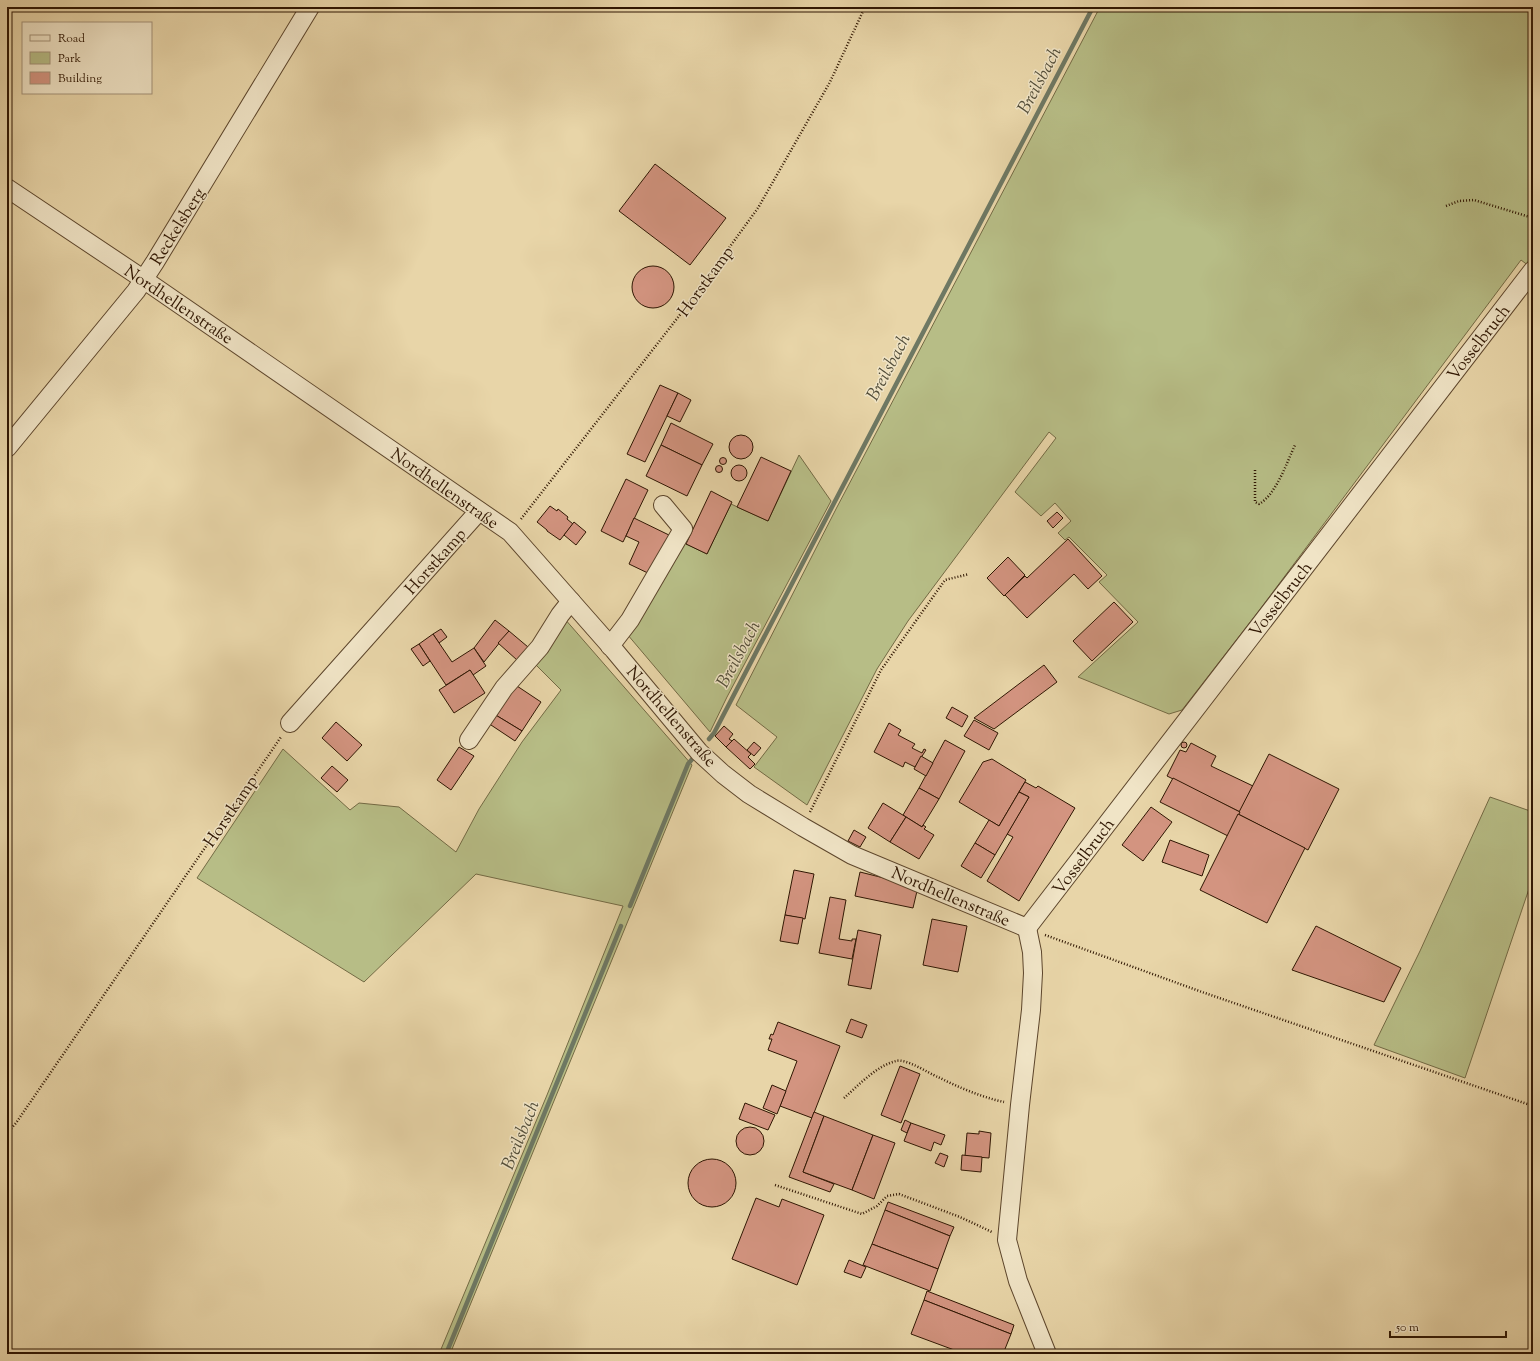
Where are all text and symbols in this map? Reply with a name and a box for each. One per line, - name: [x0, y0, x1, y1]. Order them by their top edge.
- legend: [22, 22, 152, 94]
- text: Road: [58, 30, 85, 48]
- water label: Breilsbach: [1012, 43, 1069, 119]
- text: Park: [58, 50, 81, 68]
- text: Building: [58, 70, 102, 88]
- street label: Reckelsberg: [145, 184, 212, 270]
- street label: Horstkamp: [673, 242, 740, 322]
- street label: Nordhellenstraße: [118, 260, 237, 351]
- street label: Vosselbruch: [1442, 300, 1517, 386]
- water label: Breilsbach: [861, 330, 918, 406]
- street label: Nordhellenstraße: [385, 443, 503, 536]
- street label: Horstkamp: [400, 524, 473, 601]
- street label: Vosselbruch: [1244, 557, 1319, 643]
- water label: Breilsbach: [711, 617, 768, 693]
- street label: Nordhellenstraße: [620, 661, 721, 773]
- street label: Horstkamp: [199, 771, 265, 853]
- street label: Vosselbruch: [1048, 814, 1121, 901]
- street label: Nordhellenstraße: [887, 862, 1013, 934]
- water label: Breilsbach: [496, 1097, 548, 1174]
- scale bar: [1390, 1313, 1506, 1339]
- text: 50 m: [1395, 1319, 1419, 1337]

